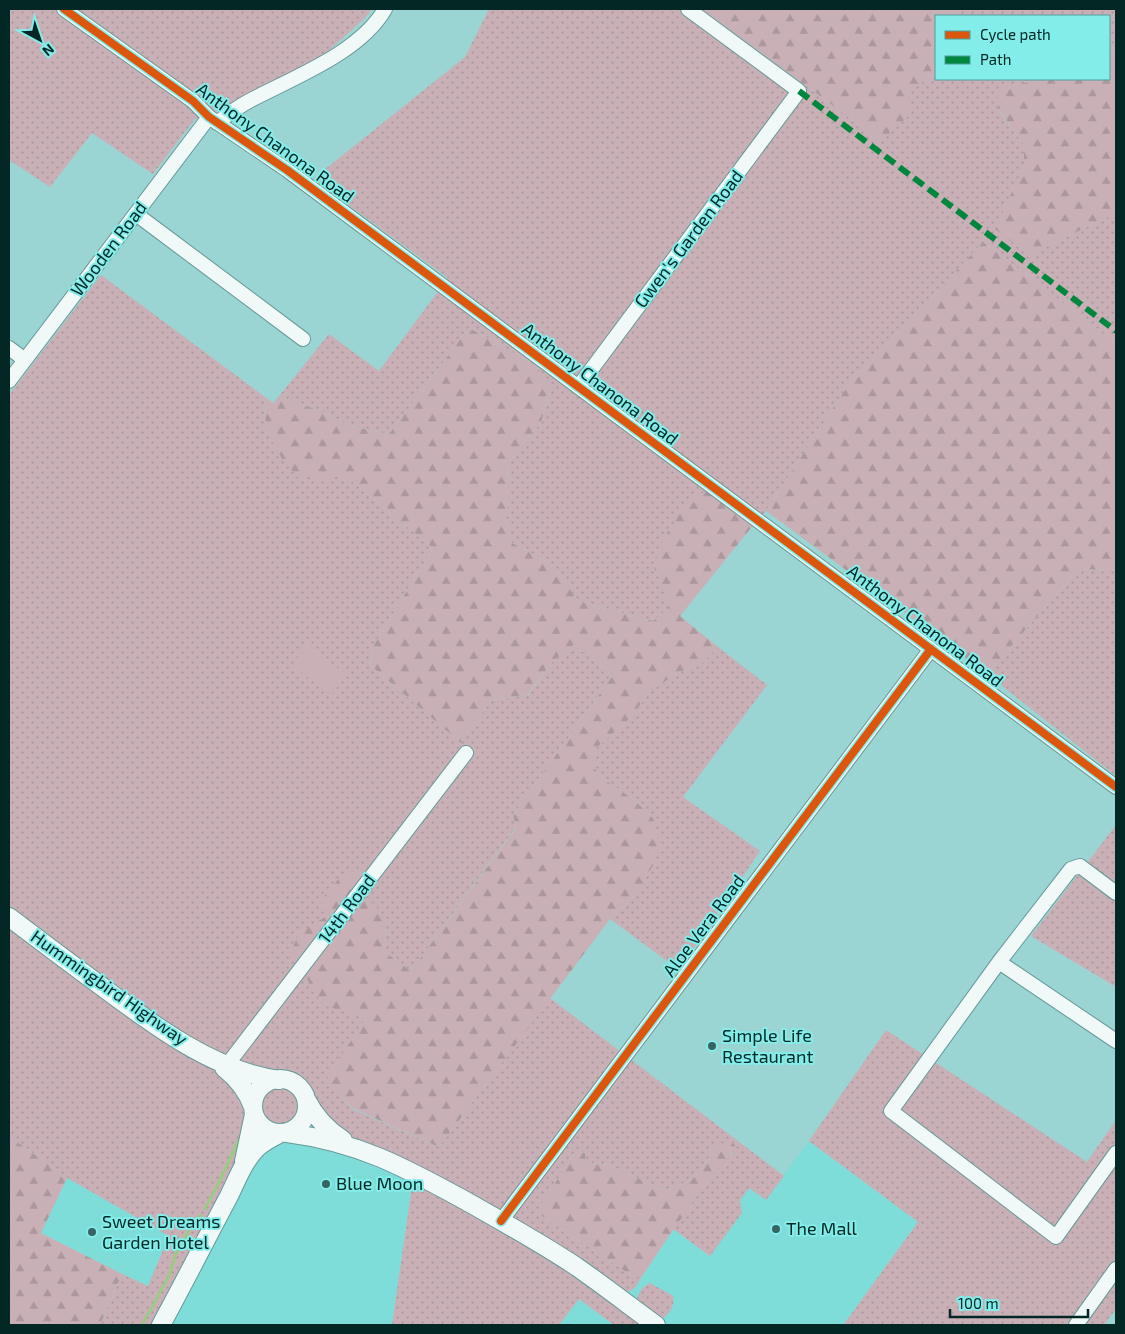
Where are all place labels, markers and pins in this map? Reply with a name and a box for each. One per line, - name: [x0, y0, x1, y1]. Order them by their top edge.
- place label: Simple Life Restaurant: [722, 1024, 813, 1067]
- marker: Simple Life Restaurant: [706, 1040, 718, 1052]
- place label: Blue Moon: [336, 1172, 423, 1194]
- marker: Blue Moon: [320, 1178, 332, 1190]
- place label: Sweet Dreams Garden Hotel: [102, 1210, 220, 1253]
- place label: The Mall: [786, 1217, 858, 1239]
- marker: The Mall: [770, 1223, 782, 1235]
- marker: Sweet Dreams Garden Hotel: [86, 1226, 98, 1238]

